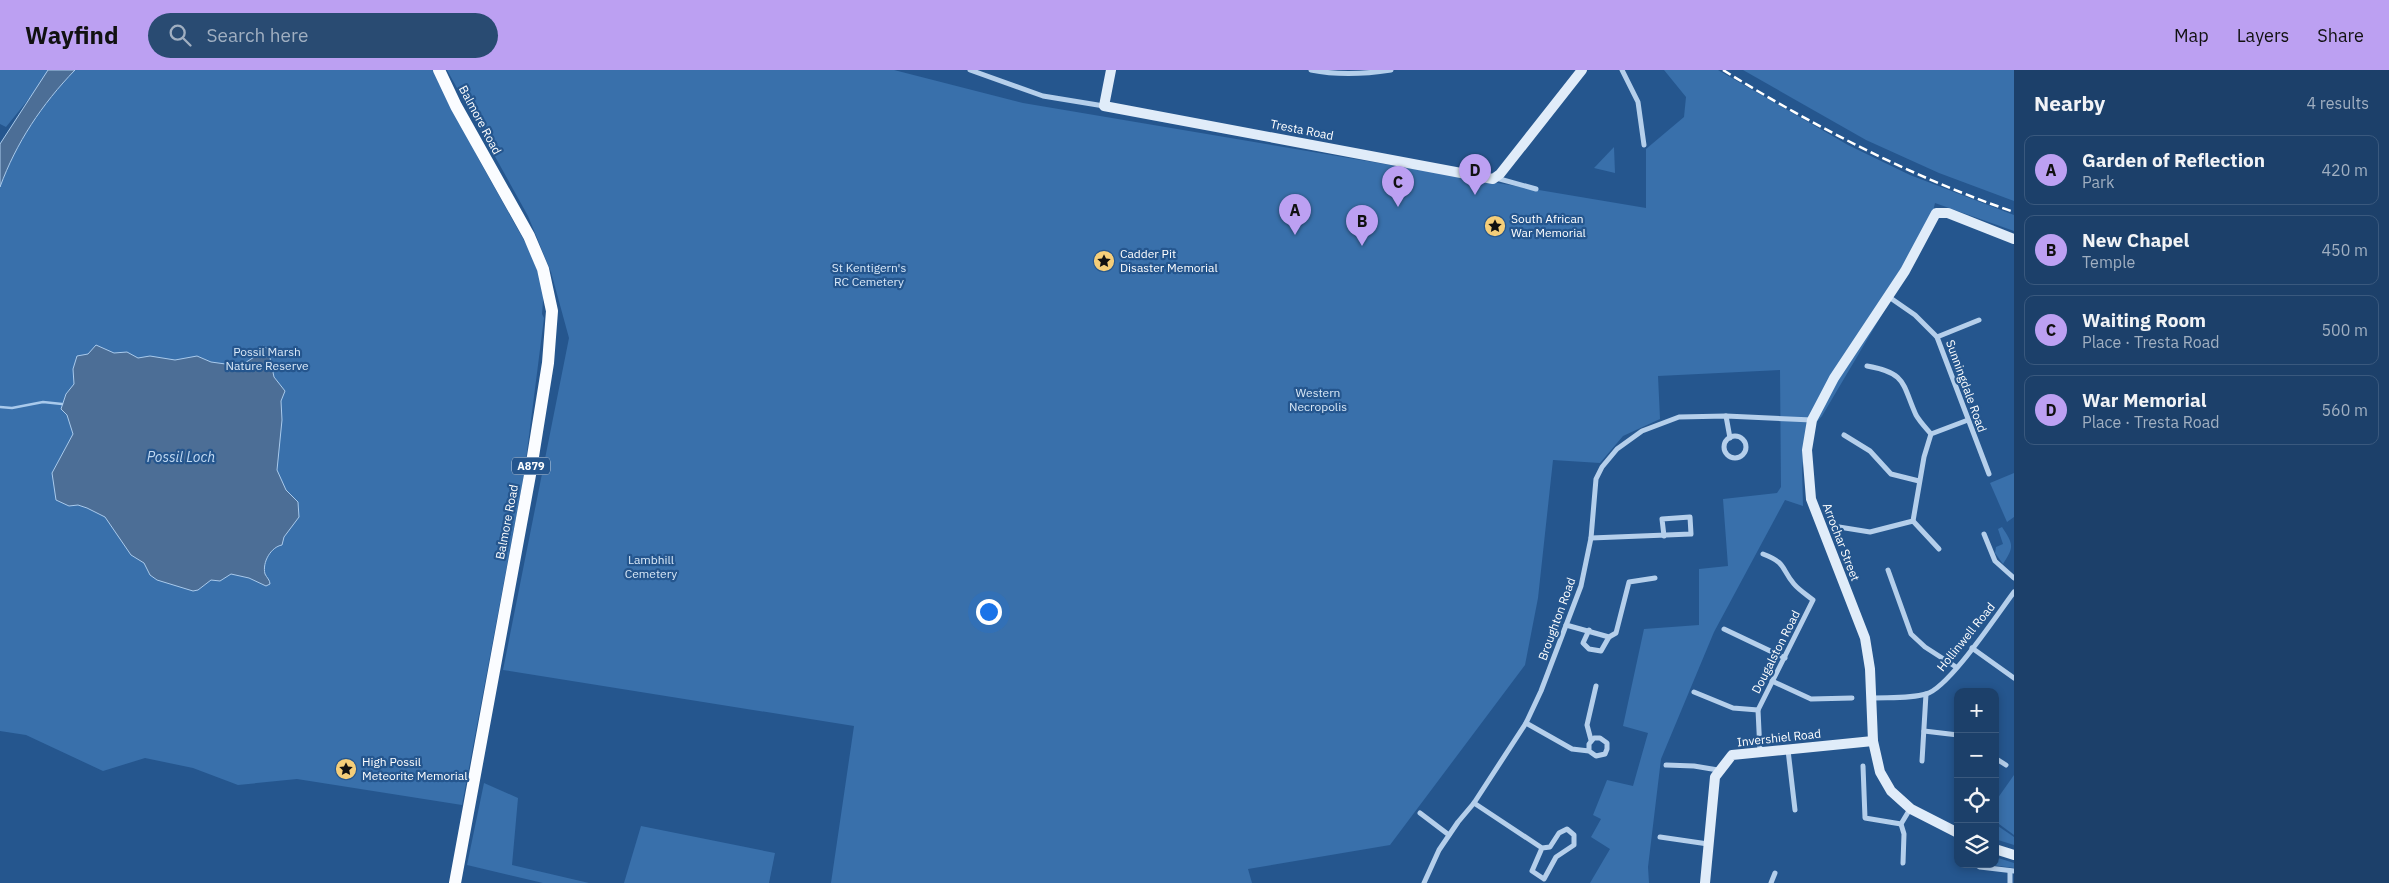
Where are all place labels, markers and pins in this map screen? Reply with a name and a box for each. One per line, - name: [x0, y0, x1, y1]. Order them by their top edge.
- pin: D: [1459, 154, 1491, 195]
- pin: C: [1382, 166, 1414, 207]
- pin: A: [1279, 194, 1311, 235]
- pin: B: [1346, 205, 1378, 246]
- place label: South African War Memorial: [1511, 211, 1586, 240]
- place icon: South African War Memorial: [1483, 214, 1507, 238]
- place label: Cadder Pit Disaster Memorial: [1120, 246, 1218, 275]
- place icon: Cadder Pit Disaster Memorial: [1092, 249, 1116, 273]
- place label: High Possil Meteorite Memorial: [362, 754, 467, 783]
- place icon: High Possil Meteorite Memorial: [334, 757, 358, 781]

